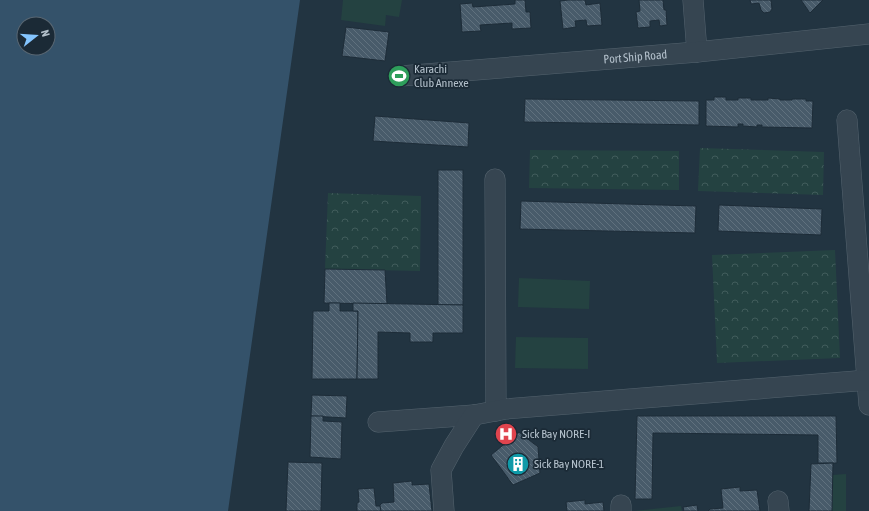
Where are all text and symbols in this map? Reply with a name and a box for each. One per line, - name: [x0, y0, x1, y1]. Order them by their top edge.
- north arrow: [16, 16, 56, 56]
- text: N: [39, 28, 52, 38]
- street label: Port Ship Road: [603, 47, 668, 67]
- place label: Karachi Club Annexe: [414, 62, 469, 90]
- sports icon: Karachi Club Annexe: [386, 63, 412, 89]
- hospital icon: Sick Bay NORE-I: [493, 421, 519, 447]
- place label: Sick Bay NORE-I: [522, 427, 590, 441]
- building icon: Sick Bay NORE-1: [505, 451, 531, 477]
- place label: Sick Bay NORE-1: [534, 457, 605, 471]

